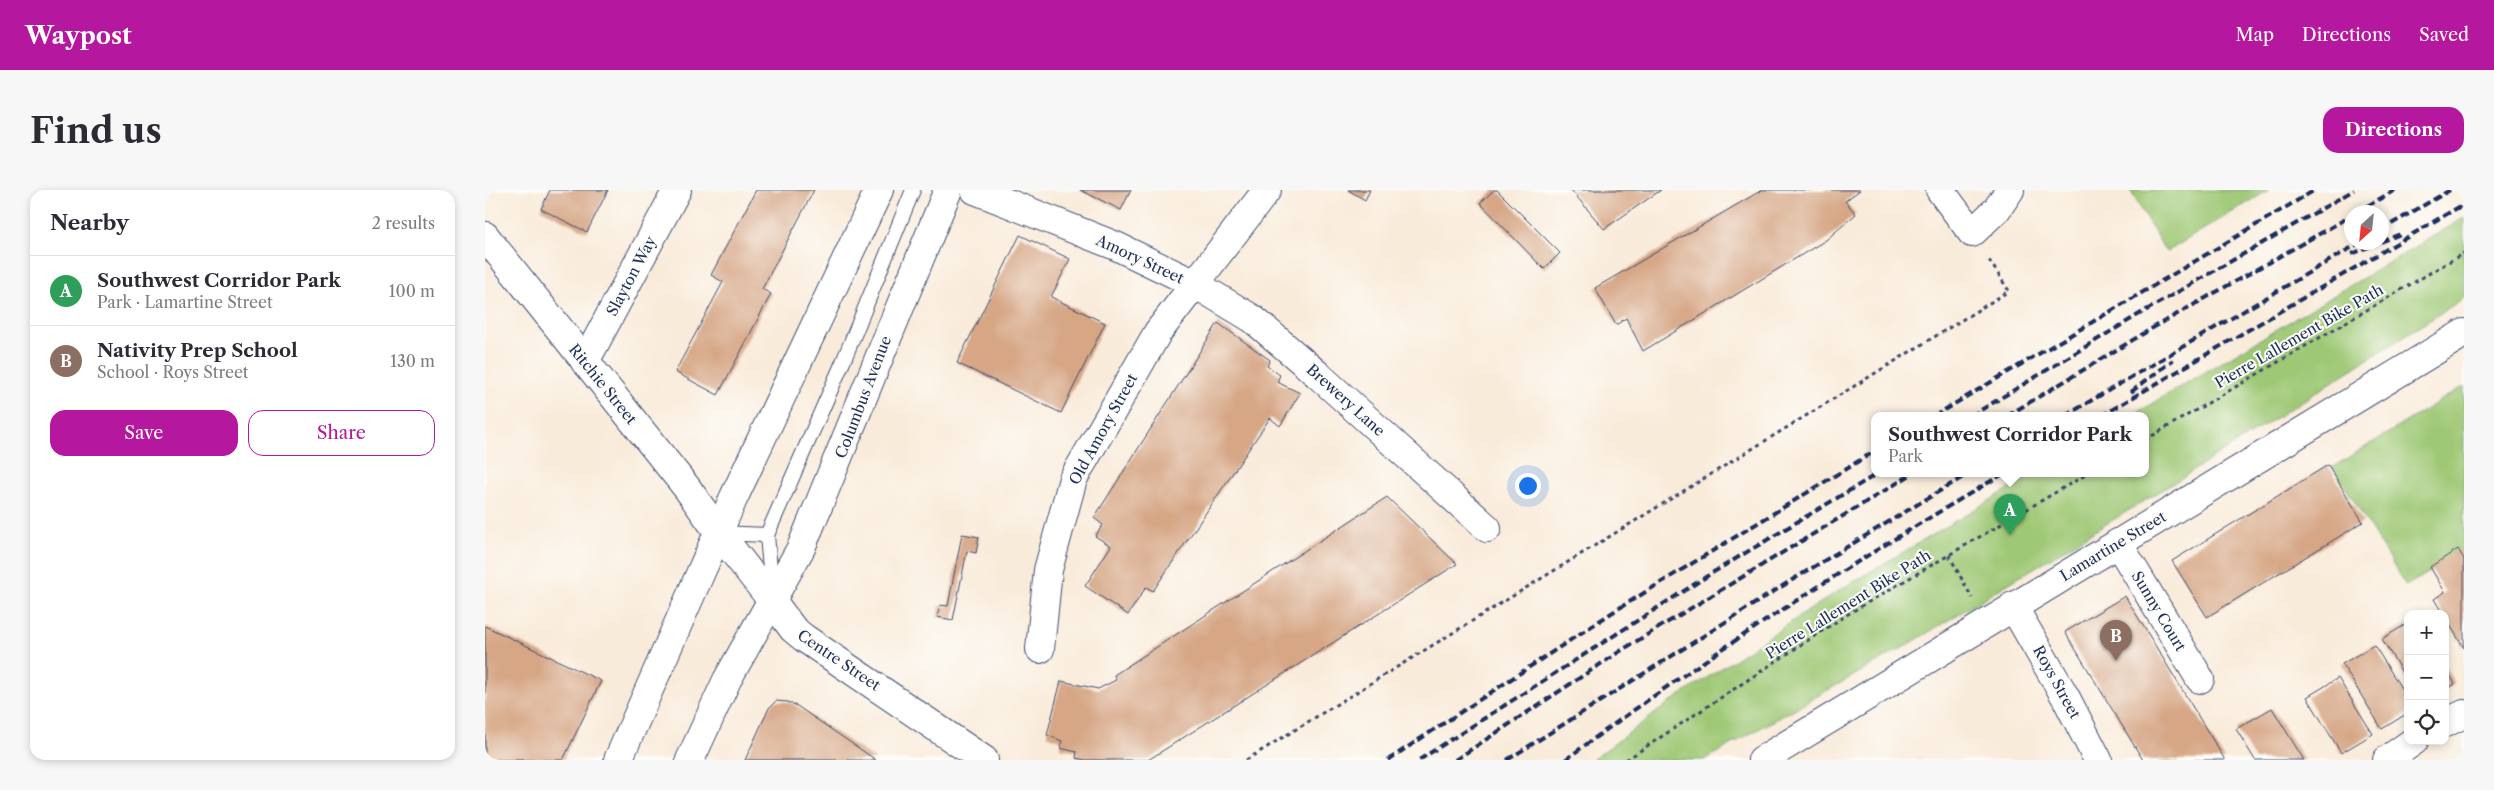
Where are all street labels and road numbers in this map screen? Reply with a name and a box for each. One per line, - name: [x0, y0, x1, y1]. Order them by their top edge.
- street label: Amory Street: [1092, 230, 1188, 288]
- street label: Slayton Way: [602, 232, 660, 319]
- street label: Pierre Lallement Bike Path: [2211, 280, 2387, 392]
- street label: Columbus Avenue: [831, 333, 895, 461]
- street label: Ritchie Street: [565, 340, 642, 428]
- street label: Brewery Lane: [1303, 360, 1389, 440]
- street label: Old Amory Street: [1065, 369, 1142, 488]
- street label: Lamartine Street: [2057, 507, 2170, 585]
- street label: Pierre Lallement Bike Path: [1762, 545, 1935, 663]
- street label: Sunny Court: [2128, 567, 2191, 655]
- street label: Centre Street: [794, 625, 885, 695]
- street label: Roys Street: [2029, 642, 2085, 723]

